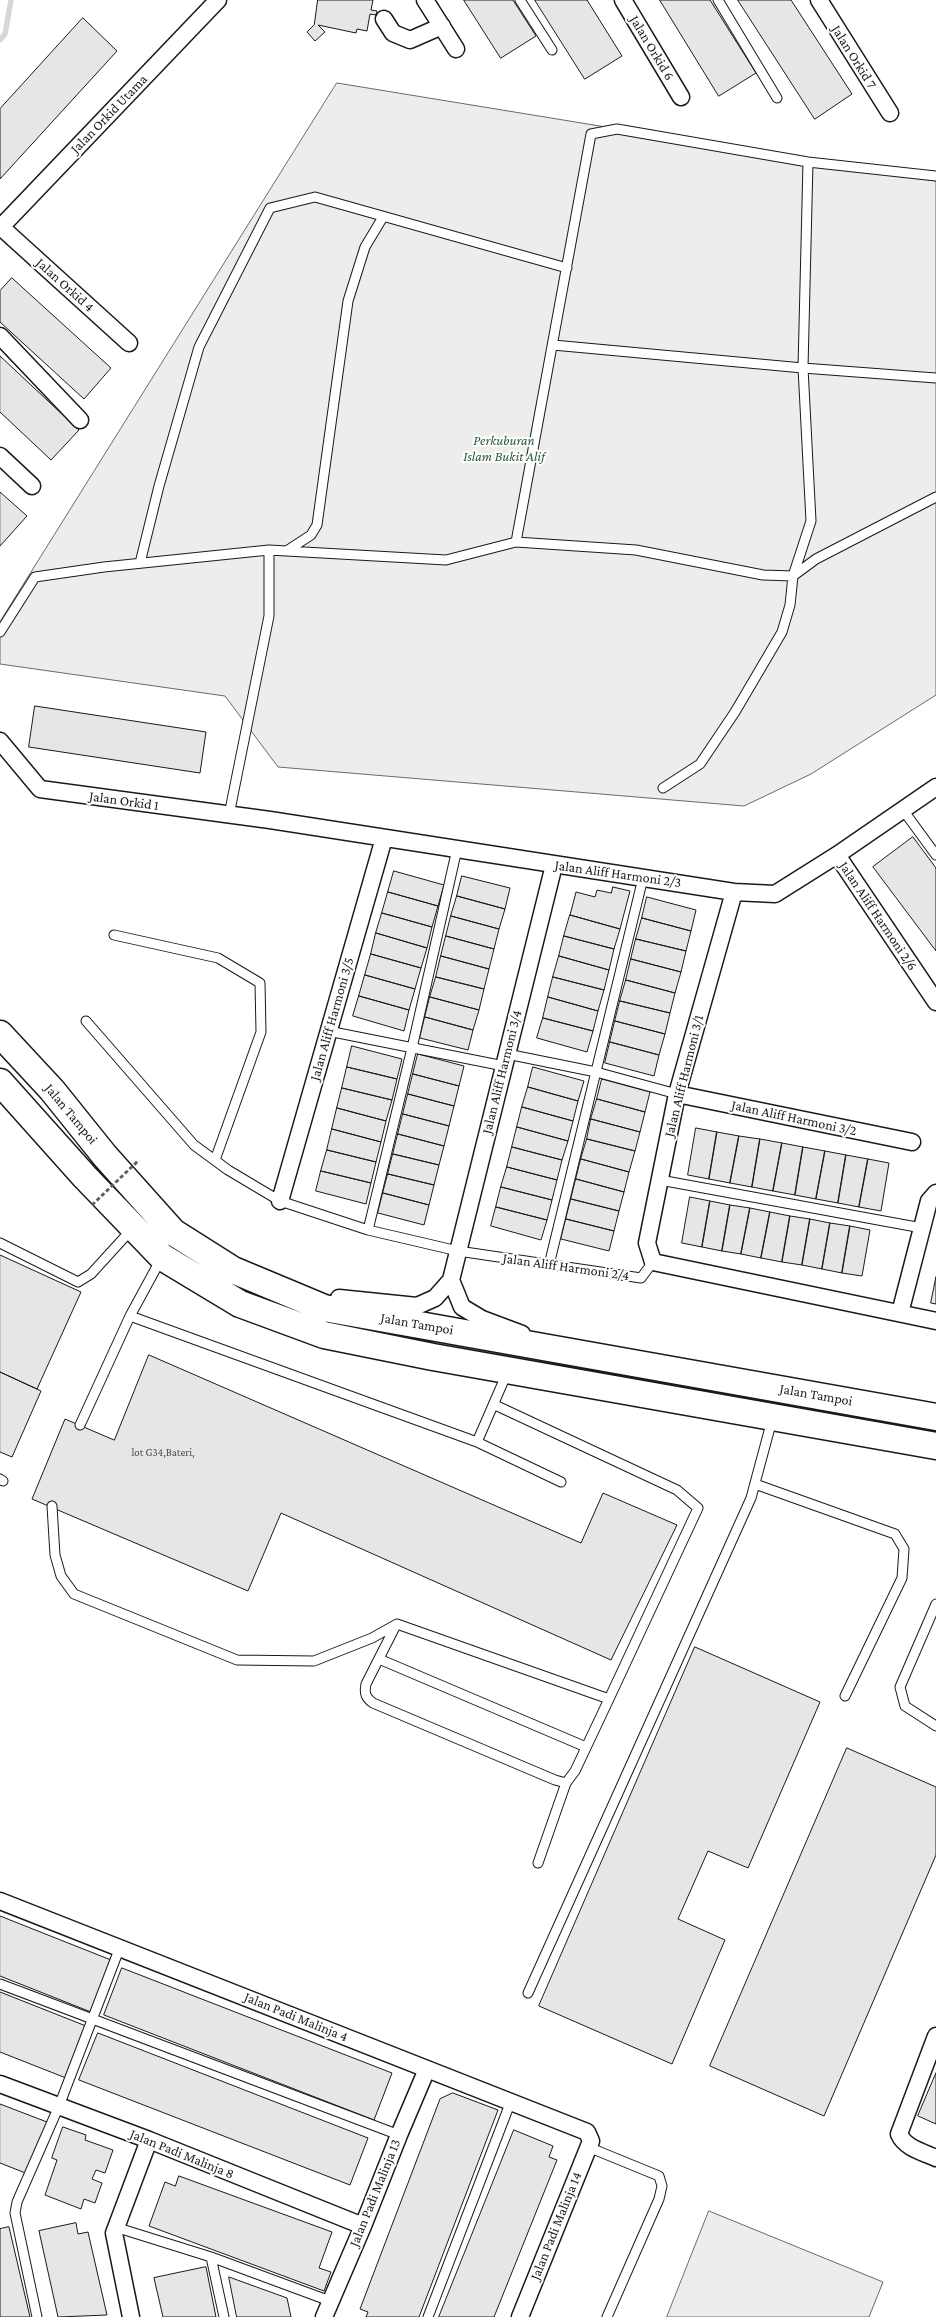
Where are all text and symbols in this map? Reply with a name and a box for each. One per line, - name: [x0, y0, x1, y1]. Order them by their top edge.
- street label: Jalan Orkid 6: [626, 13, 678, 83]
- street label: Jalan Orkid 7: [828, 22, 880, 92]
- street label: Jalan Orkid Utama: [67, 71, 151, 157]
- street label: Jalan Orkid 4: [32, 254, 98, 316]
- park label: Perkuburan Islam Bukit Alif: [463, 433, 545, 466]
- street label: Jalan Orkid 1: [88, 788, 160, 814]
- street label: Jalan Aliff Harmoni 2/3: [554, 857, 682, 891]
- street label: Jalan Aliff Harmoni 2/6: [835, 858, 921, 974]
- street label: Jalan Aliff Harmoni 3/5: [306, 955, 358, 1083]
- street label: Jalan Aliff Harmoni 3/4: [478, 1008, 526, 1136]
- street label: Jalan Aliff Harmoni 3/1: [661, 1013, 707, 1139]
- street label: Jalan Tampoi: [41, 1080, 101, 1148]
- street label: Jalan Aliff Harmoni 3/2: [730, 1097, 858, 1139]
- street label: Jalan Aliff Harmoni 2/4: [502, 1250, 630, 1284]
- street label: Jalan Tampoi: [379, 1309, 455, 1339]
- street label: Jalan Tampoi: [778, 1380, 854, 1410]
- house number: lot G34,Bateri,: [131, 1446, 195, 1460]
- street label: Jalan Padi Malinja 4: [242, 1989, 350, 2045]
- street label: Jalan Padi Malinja 8: [127, 2125, 237, 2183]
- street label: Jalan Padi Malinja 13: [346, 2137, 404, 2249]
- street label: Jalan Padi Malinja 14: [527, 2169, 585, 2283]

